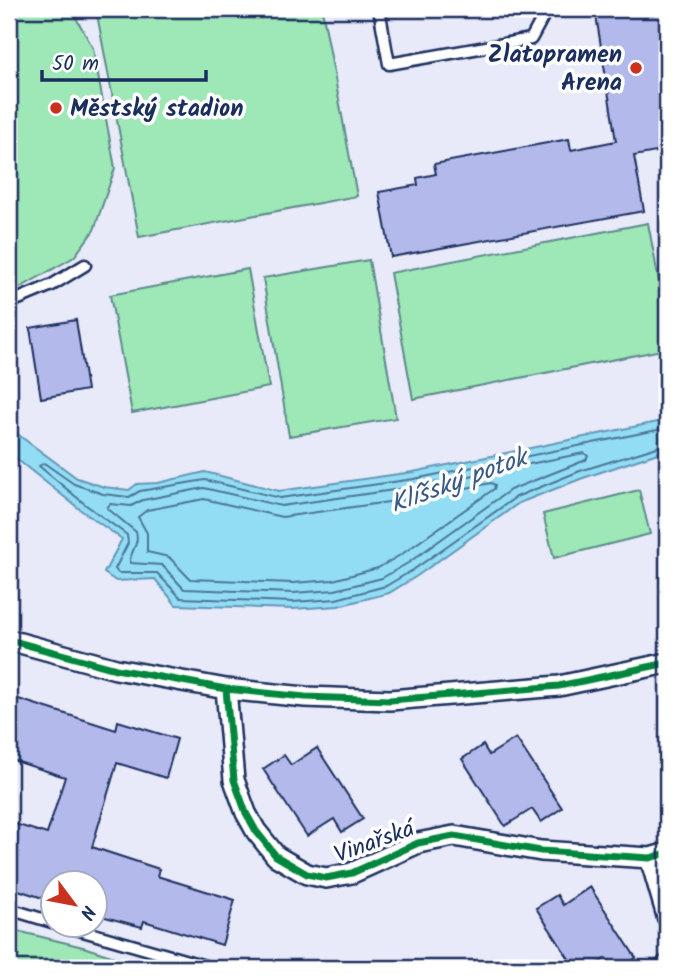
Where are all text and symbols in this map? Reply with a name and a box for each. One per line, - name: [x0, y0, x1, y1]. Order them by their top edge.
- place label: Zlatopramen Arena: [488, 36, 622, 103]
- scale bar: [42, 38, 206, 82]
- text: 50 m: [52, 48, 99, 81]
- marker: Zlatopramen Arena: [628, 60, 644, 76]
- place label: Městský stadion: [70, 90, 244, 129]
- marker: Městský stadion: [48, 100, 64, 116]
- water label: Klíšský potok: [384, 436, 537, 526]
- street label: Vinařská: [329, 809, 423, 875]
- north arrow: [38, 869, 108, 939]
- text: N: [71, 899, 103, 925]

